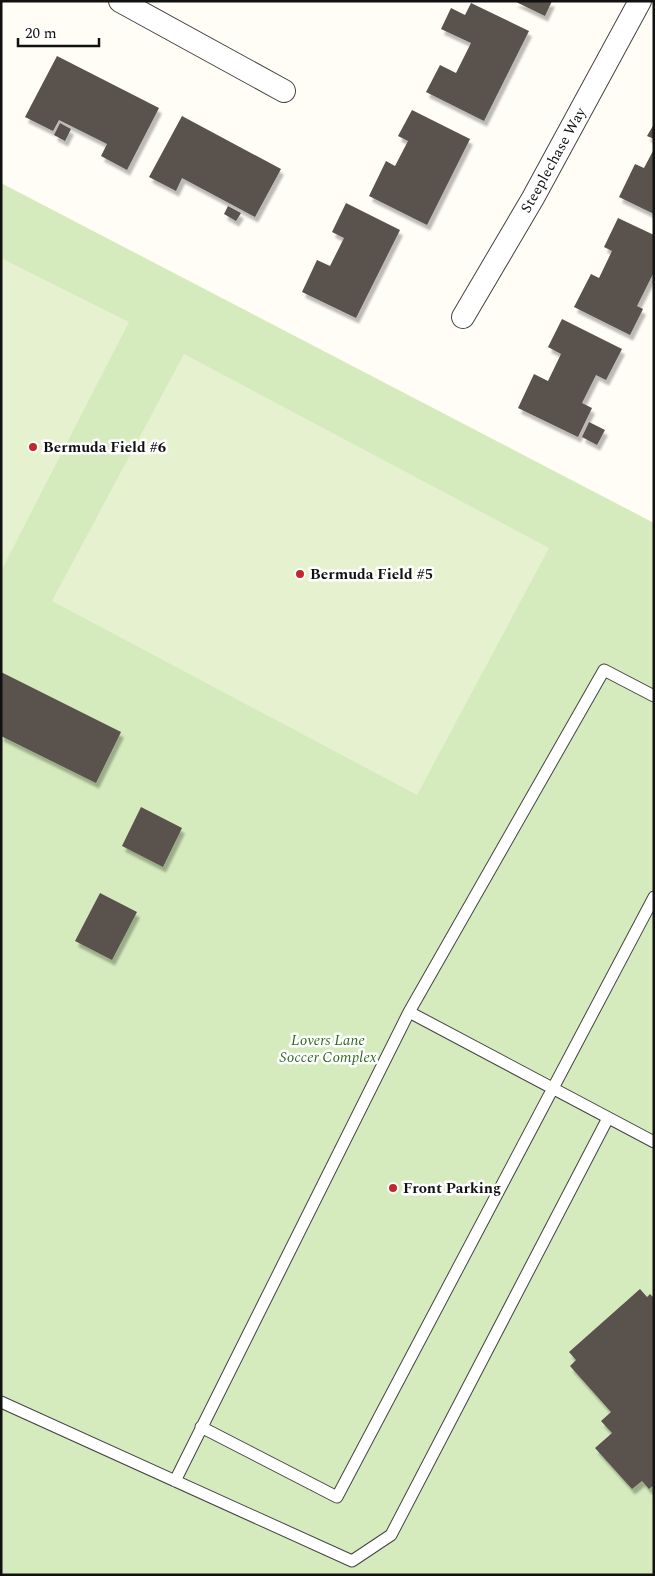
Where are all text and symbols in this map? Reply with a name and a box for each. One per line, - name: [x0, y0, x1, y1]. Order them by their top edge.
- scale bar: [18, 15, 99, 47]
- text: 20 m: [25, 22, 57, 45]
- street label: Steeplechase Way: [515, 103, 592, 217]
- place label: Bermuda Field #6: [43, 436, 166, 459]
- marker: Bermuda Field #6: [27, 441, 39, 453]
- place label: Bermuda Field #5: [310, 563, 433, 586]
- marker: Bermuda Field #5: [294, 568, 306, 580]
- park label: Lovers Lane Soccer Complex: [280, 1029, 377, 1069]
- place label: Front Parking: [403, 1177, 501, 1200]
- marker: Front Parking: [387, 1182, 399, 1194]

